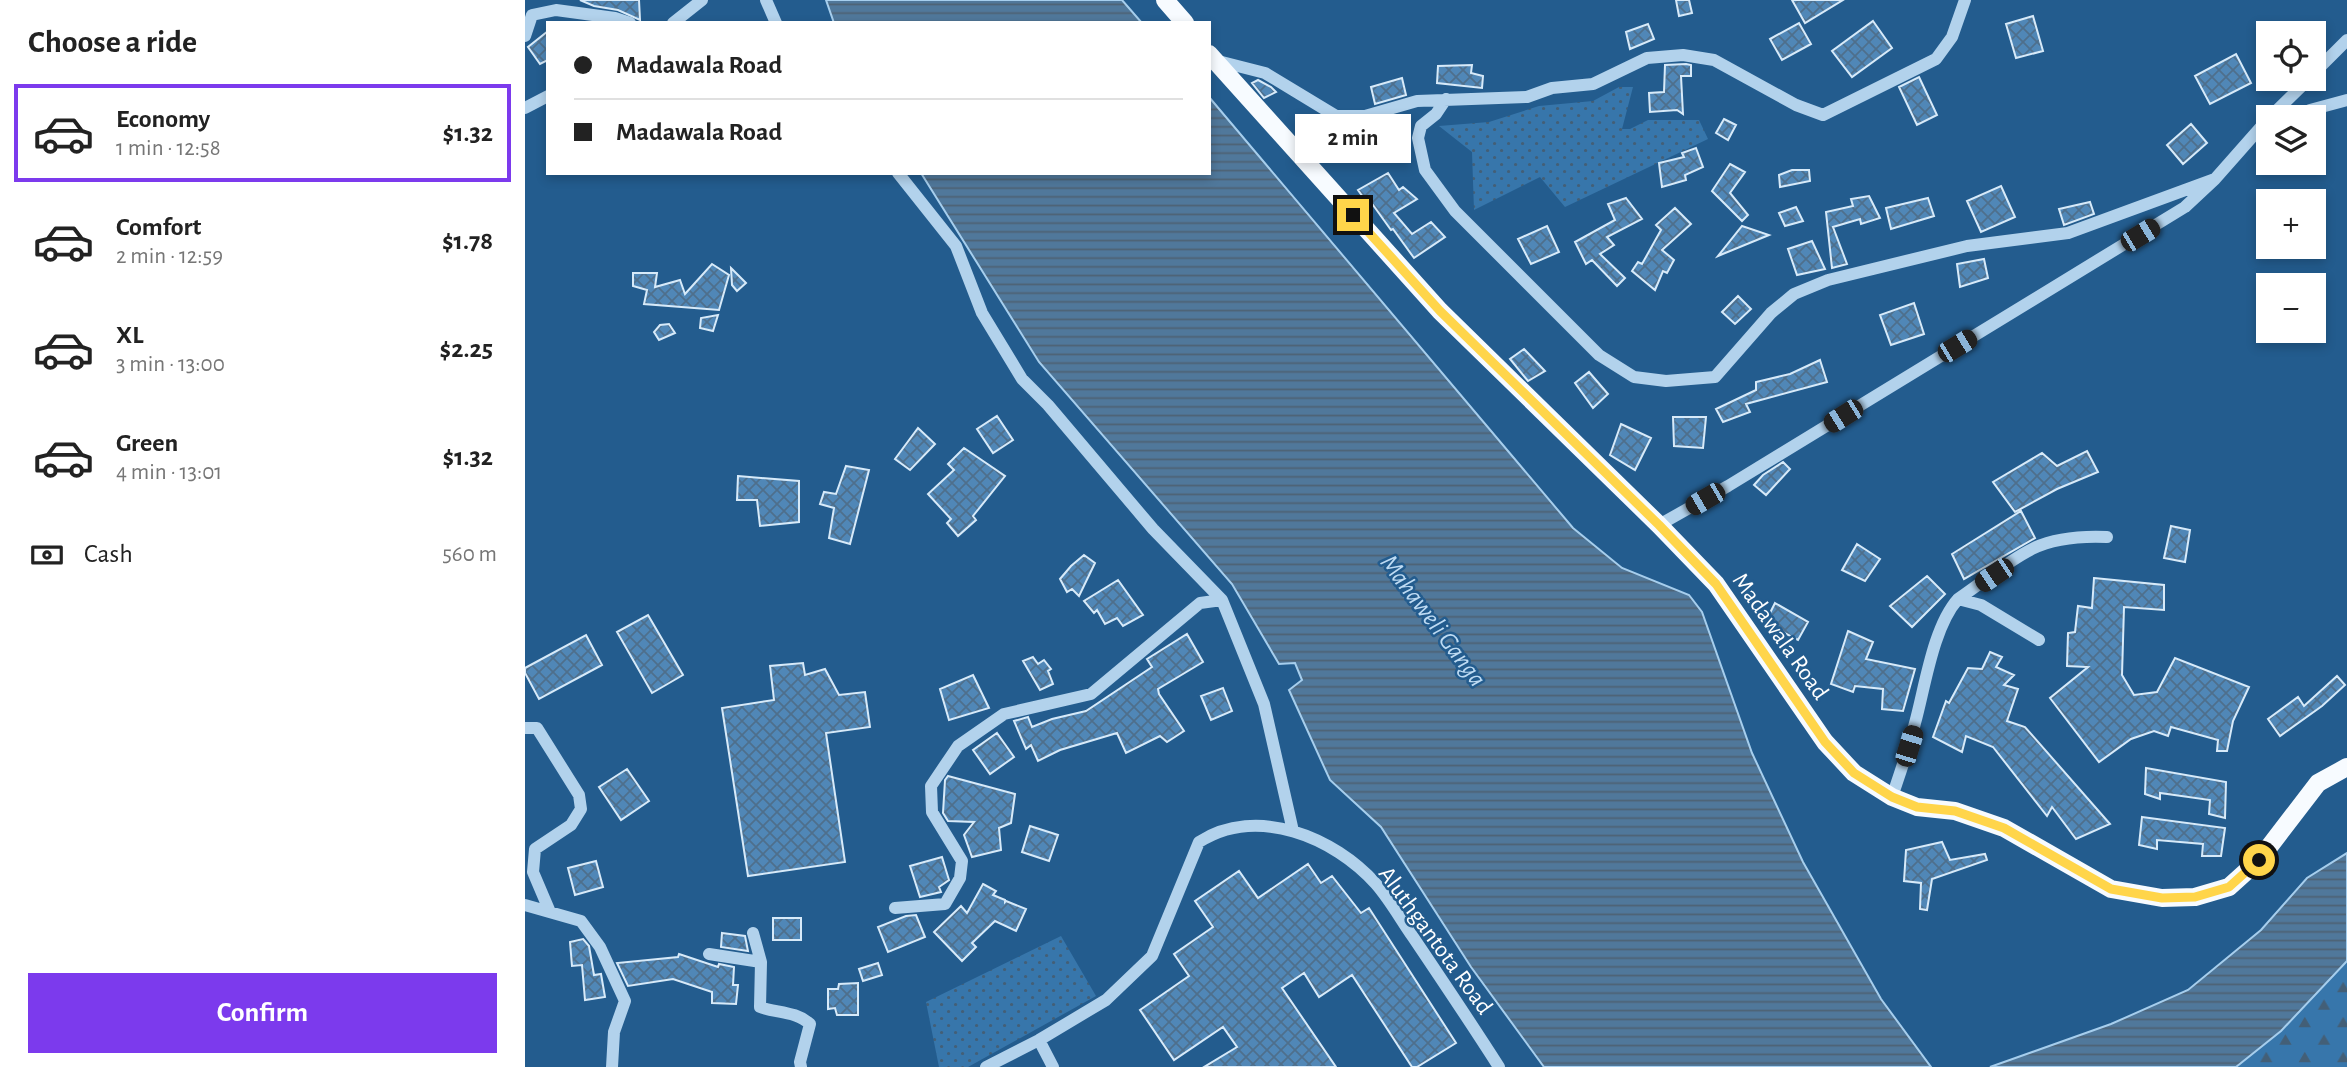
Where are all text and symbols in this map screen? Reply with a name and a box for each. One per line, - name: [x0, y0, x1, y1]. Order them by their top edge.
- map controls: [2256, 21, 2326, 343]
- button: locate: [2256, 21, 2326, 91]
- text: Choose a ride: [28, 26, 197, 58]
- text: Madawala Road: [616, 52, 782, 78]
- icon: car: [32, 102, 95, 165]
- button: layers: [2256, 105, 2326, 175]
- text: Economy: [116, 106, 210, 132]
- callout: 2 min: [1295, 114, 1411, 162]
- text: Madawala Road: [616, 119, 782, 145]
- text: $1.32: [443, 120, 493, 146]
- text: 2 min: [1327, 127, 1379, 150]
- text: 1 min · 12:58: [116, 137, 221, 160]
- button: +: [2256, 189, 2326, 259]
- route end: [1337, 199, 1369, 231]
- icon: car: [32, 210, 95, 273]
- text: Comfort: [116, 214, 201, 240]
- car: [2117, 215, 2164, 255]
- text: $1.78: [442, 228, 493, 254]
- text: 2 min · 12:59: [116, 245, 223, 268]
- button: −: [2256, 273, 2326, 343]
- icon: car: [32, 318, 95, 381]
- text: XL: [116, 322, 143, 348]
- car: [1934, 326, 1981, 366]
- text: $2.25: [440, 336, 493, 362]
- text: 3 min · 13:00: [116, 353, 225, 376]
- car: [1820, 396, 1867, 436]
- icon: car: [32, 426, 95, 489]
- text: Green: [116, 430, 178, 456]
- text: $1.32: [443, 444, 493, 470]
- text: 4 min · 13:01: [116, 461, 222, 484]
- car: [1682, 479, 1729, 519]
- icon: cash: [28, 536, 66, 574]
- text: Cash: [84, 541, 133, 567]
- text: 560 m: [442, 543, 497, 566]
- water label: Mahaweli Ganga: [1375, 550, 1491, 691]
- car: [1971, 555, 2018, 595]
- street label: Madawala Road: [1728, 569, 1833, 704]
- car: [1893, 723, 1926, 769]
- route start: [2243, 844, 2275, 876]
- street label: Aluthgantota Road: [1374, 862, 1497, 1019]
- button: Confirm: [28, 973, 497, 1053]

